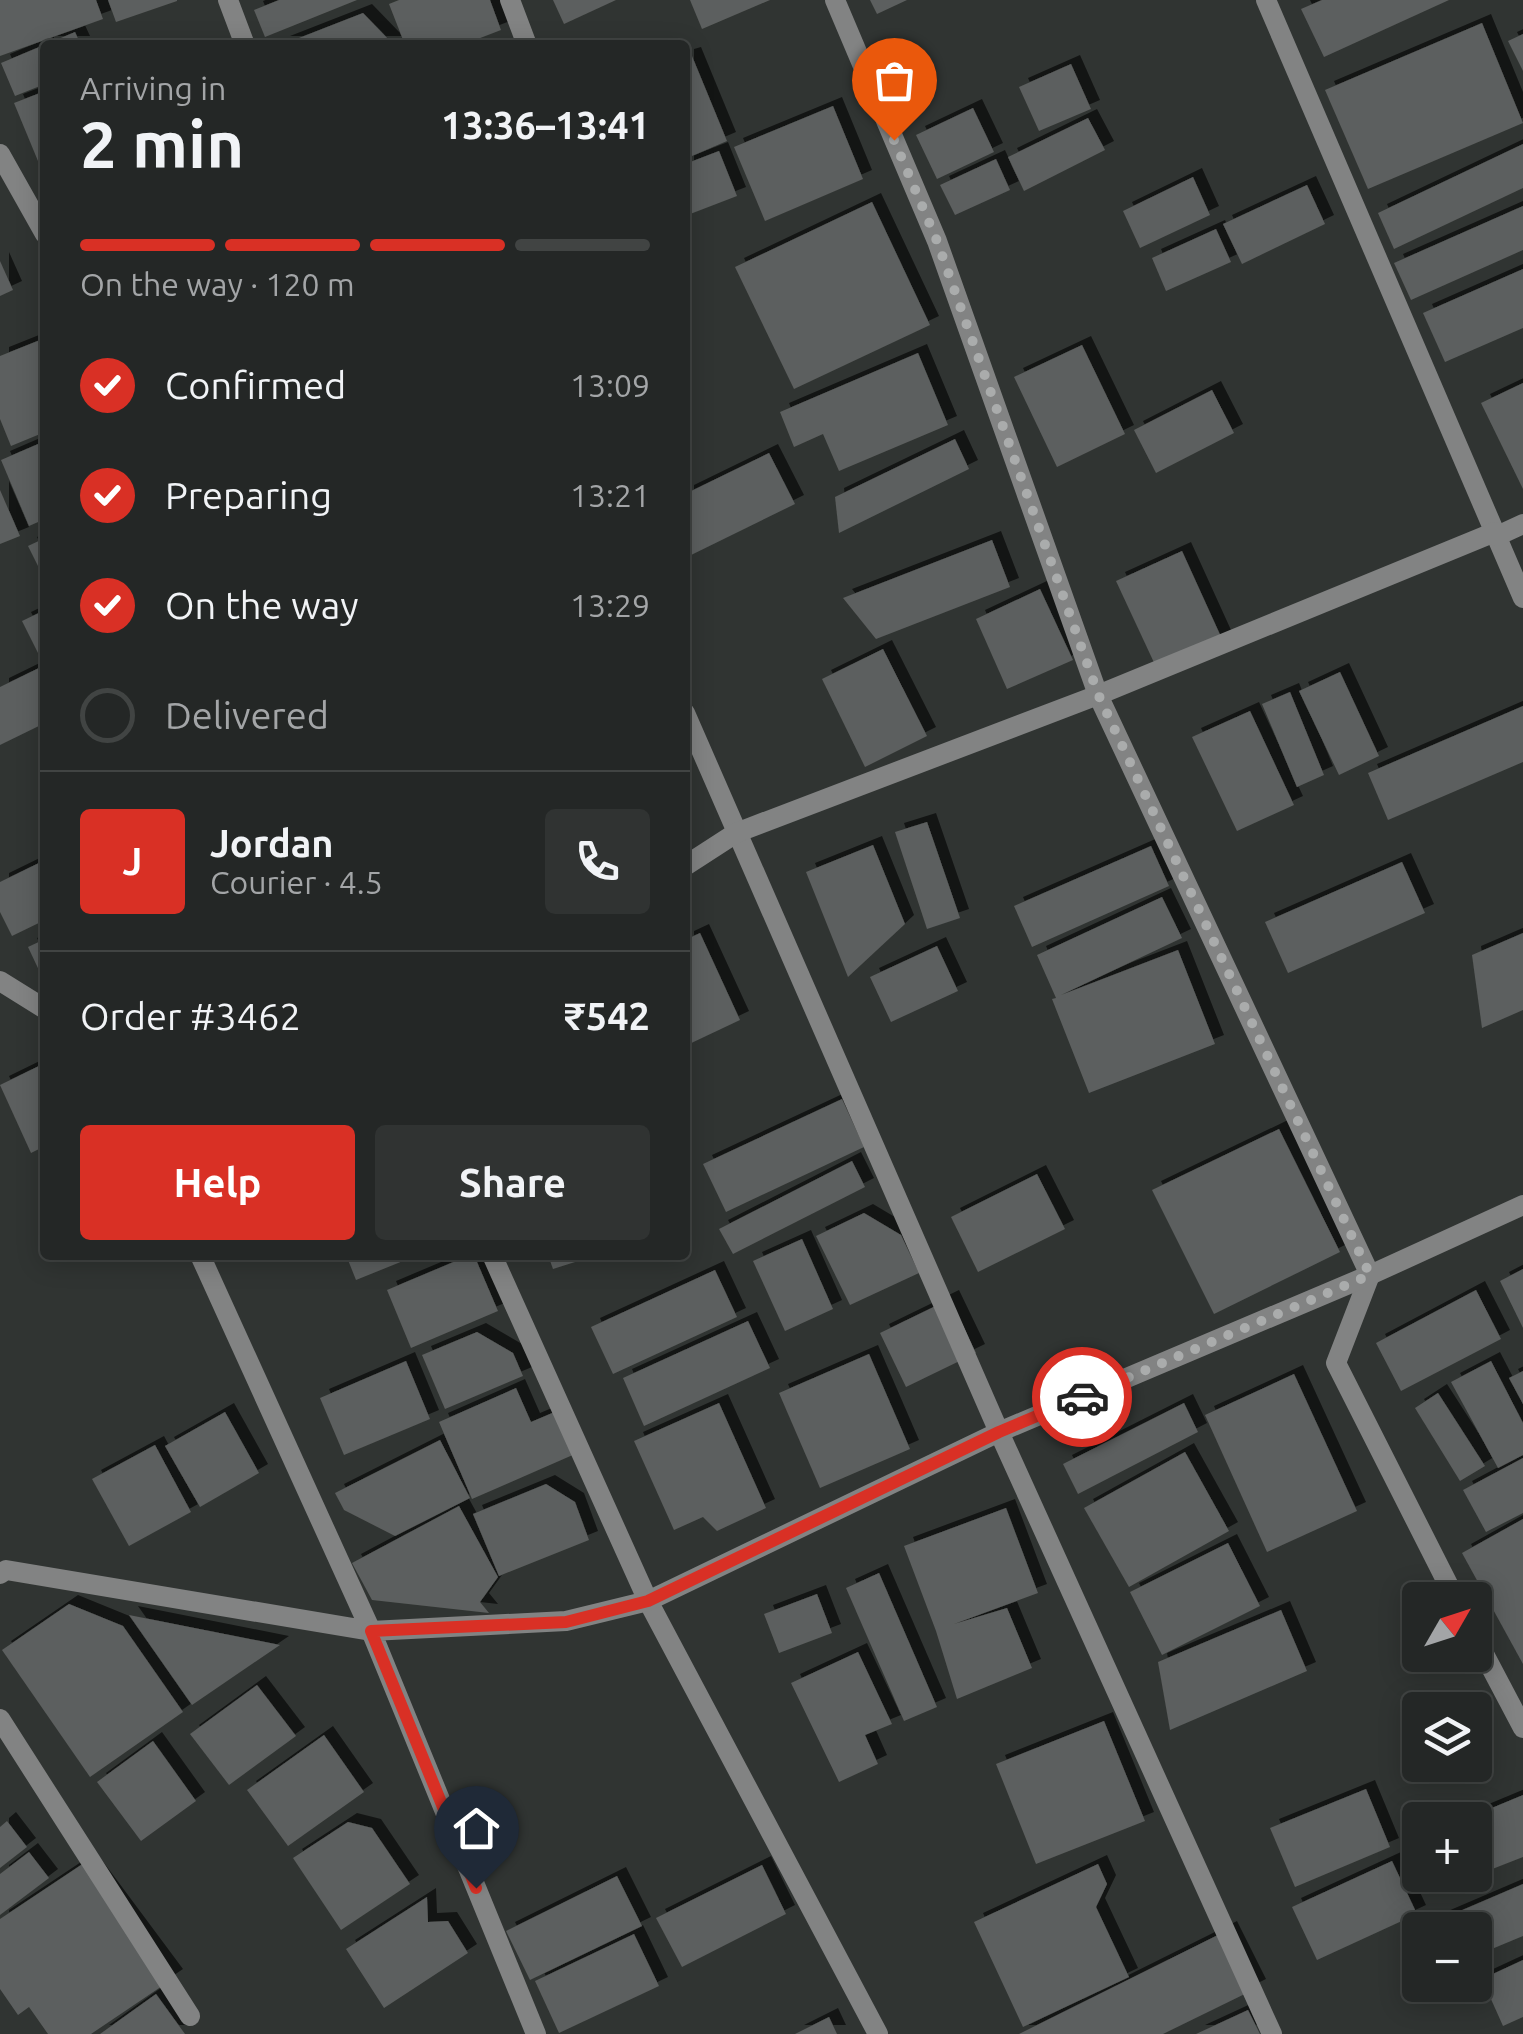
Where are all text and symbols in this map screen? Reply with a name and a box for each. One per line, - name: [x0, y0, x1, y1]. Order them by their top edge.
- pin: [852, 38, 937, 141]
- icon: bag: [867, 53, 922, 108]
- text: Arriving in: [80, 70, 226, 106]
- text: 13:36–13:41: [441, 104, 650, 146]
- text: 2 min: [80, 107, 244, 180]
- text: On the way · 120 m: [80, 266, 355, 302]
- icon: check: [80, 358, 135, 413]
- text: Confirmed: [165, 364, 346, 406]
- text: 13:09: [570, 367, 650, 403]
- icon: check: [80, 468, 135, 523]
- text: Preparing: [165, 474, 332, 516]
- text: 13:21: [570, 477, 650, 513]
- icon: check: [80, 578, 135, 633]
- text: On the way: [165, 584, 358, 626]
- text: 13:29: [570, 587, 650, 623]
- text: Delivered: [165, 694, 329, 736]
- button: phone: [545, 809, 650, 914]
- text: Jordan: [210, 822, 334, 864]
- text: J: [123, 840, 142, 882]
- text: Courier · 4.5: [210, 864, 383, 900]
- text: Order #3462: [80, 995, 301, 1037]
- text: ₹542: [564, 995, 650, 1037]
- button: Help: [80, 1125, 355, 1240]
- button: Share: [375, 1125, 650, 1240]
- courier: [1032, 1347, 1132, 1447]
- icon: car: [1055, 1370, 1110, 1425]
- north arrow: [1402, 1582, 1492, 1672]
- map controls: [1402, 1582, 1492, 2002]
- button: layers: [1402, 1692, 1492, 1782]
- pin: [434, 1786, 519, 1889]
- icon: home: [449, 1801, 504, 1856]
- button: +: [1402, 1802, 1492, 1892]
- button: −: [1402, 1912, 1492, 2002]

